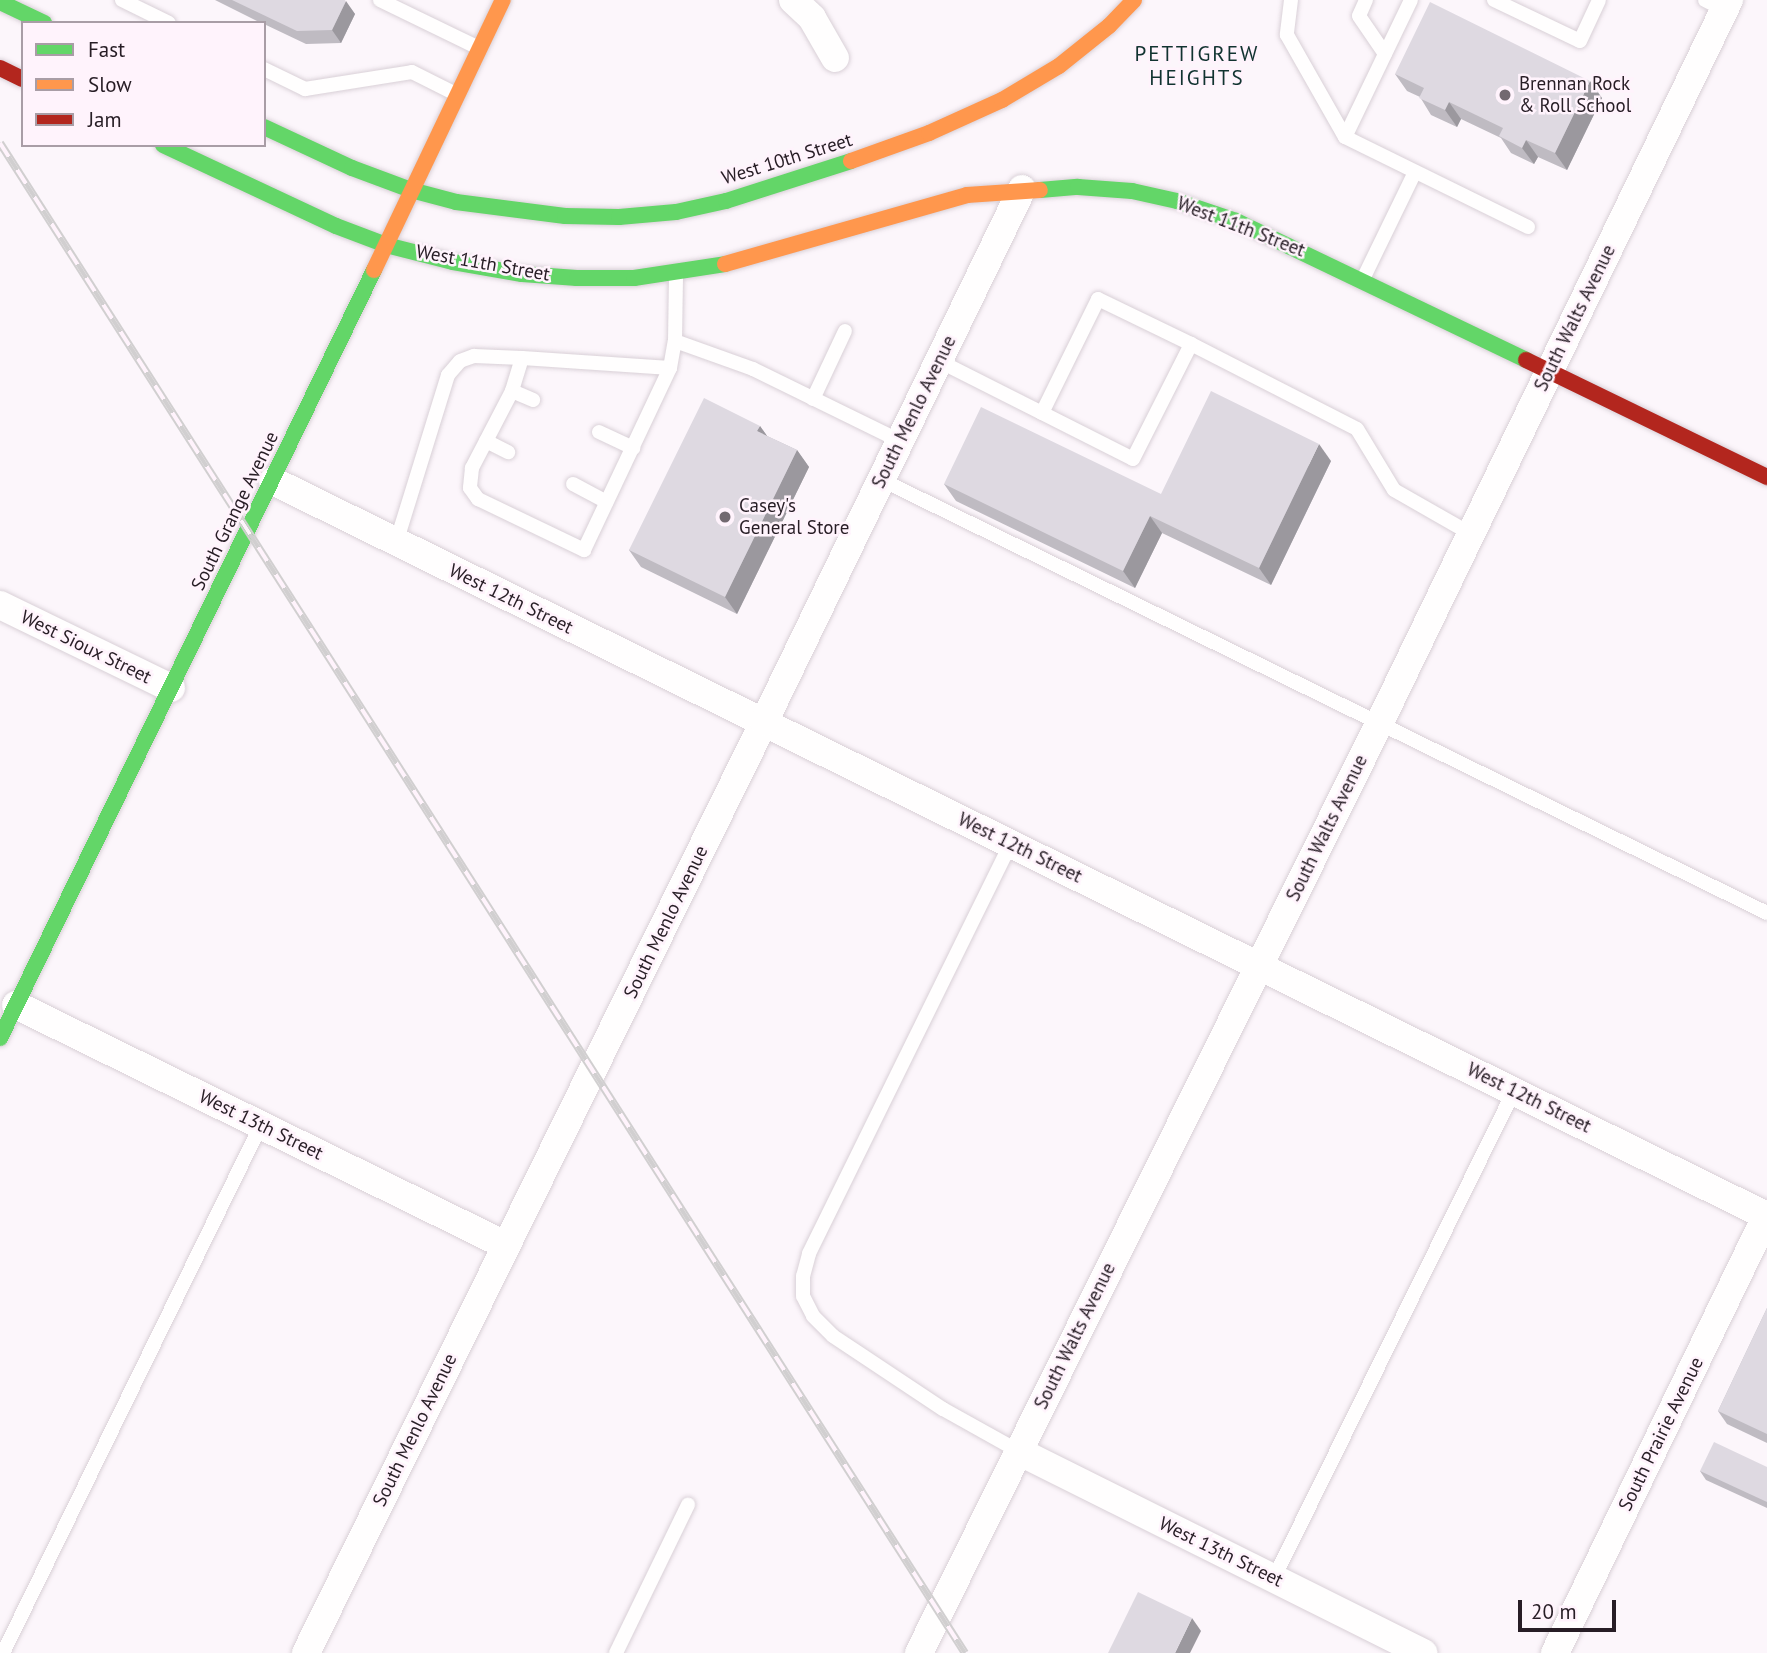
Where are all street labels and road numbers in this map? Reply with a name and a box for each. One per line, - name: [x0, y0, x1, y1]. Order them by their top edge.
- street label: West 10th Street: [719, 128, 855, 190]
- street label: West 11th Street: [1174, 192, 1308, 262]
- street label: West 11th Street: [414, 240, 552, 286]
- street label: South Walts Avenue: [1529, 241, 1621, 395]
- street label: South Menlo Avenue: [867, 332, 961, 492]
- street label: South Grange Avenue: [186, 428, 284, 594]
- street label: West 12th Street: [445, 559, 577, 639]
- street label: West Sioux Street: [17, 605, 155, 689]
- street label: South Walts Avenue: [1281, 751, 1373, 905]
- street label: West 12th Street: [954, 808, 1086, 888]
- street label: South Menlo Avenue: [619, 842, 713, 1002]
- street label: West 12th Street: [1463, 1058, 1595, 1138]
- street label: West 13th Street: [195, 1085, 327, 1165]
- street label: South Walts Avenue: [1029, 1259, 1121, 1413]
- street label: South Menlo Avenue: [368, 1350, 462, 1510]
- street label: South Prairie Avenue: [1614, 1353, 1708, 1515]
- street label: West 13th Street: [1155, 1512, 1287, 1592]

